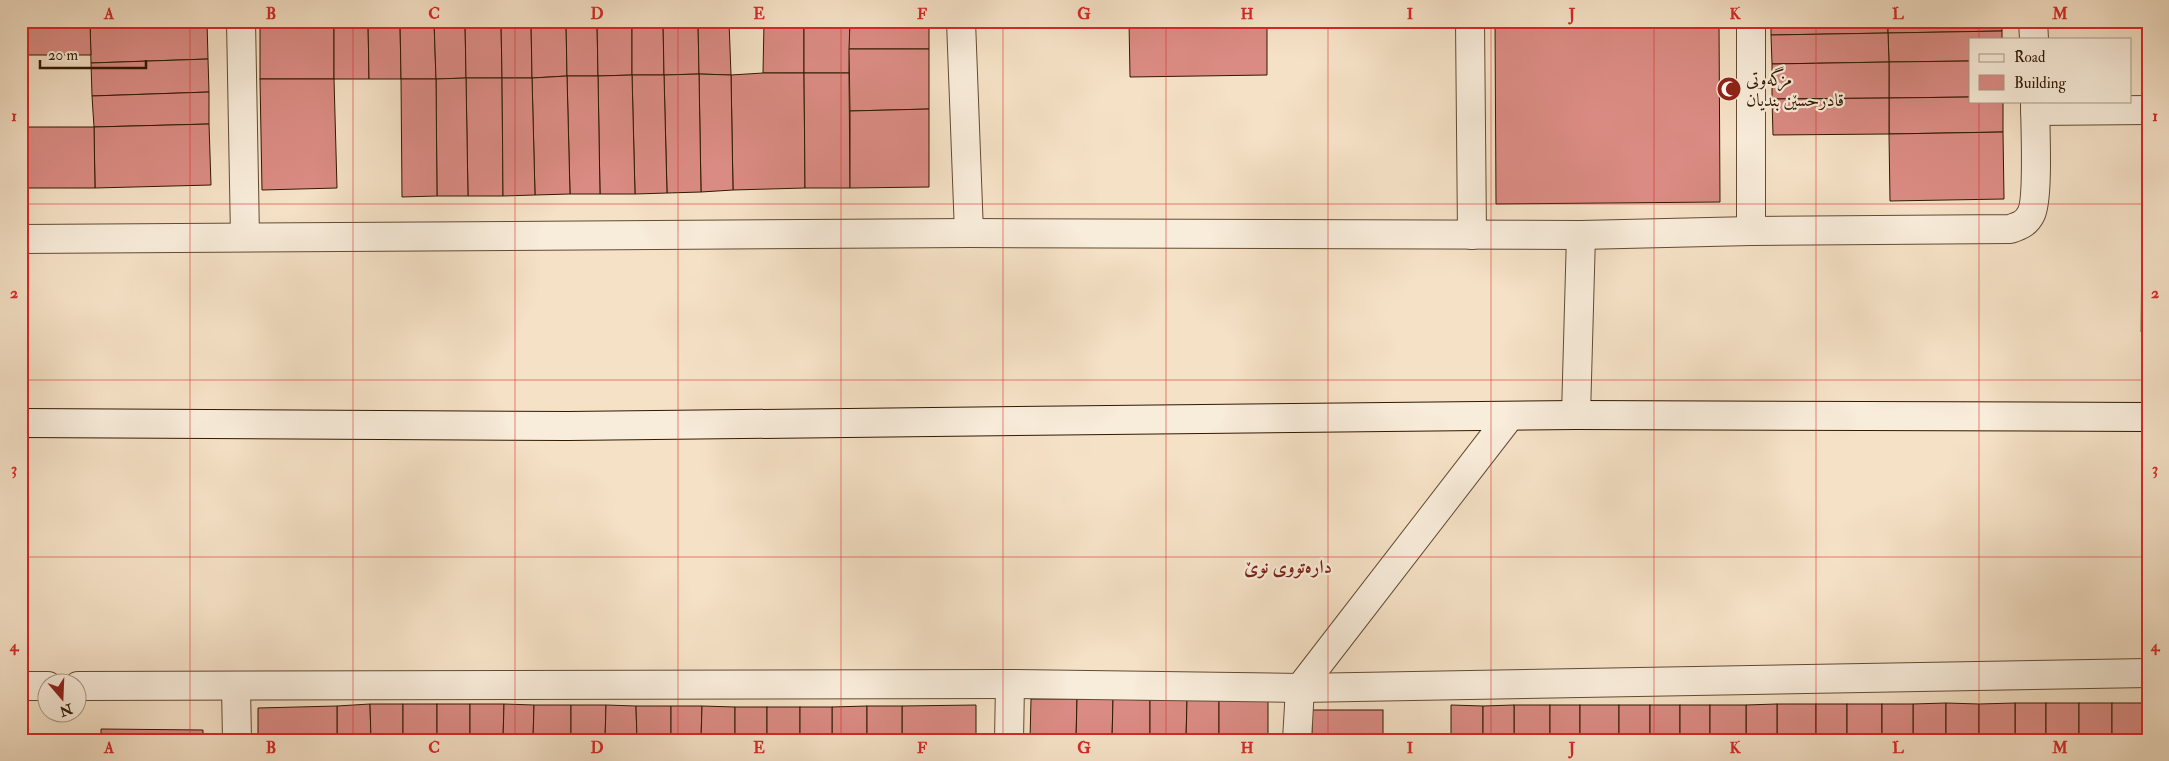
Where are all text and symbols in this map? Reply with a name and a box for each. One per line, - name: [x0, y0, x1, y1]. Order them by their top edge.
- text: A: [103, 4, 115, 24]
- text: B: [266, 4, 276, 24]
- text: C: [428, 4, 440, 24]
- text: D: [590, 4, 604, 24]
- text: E: [753, 4, 765, 24]
- text: F: [917, 4, 927, 24]
- text: G: [1077, 4, 1091, 24]
- text: H: [1240, 4, 1254, 24]
- text: I: [1407, 4, 1414, 24]
- text: J: [1568, 4, 1576, 25]
- text: K: [1729, 4, 1741, 24]
- text: L: [1892, 4, 1904, 24]
- text: M: [2051, 4, 2068, 24]
- scale bar: [40, 38, 146, 70]
- legend: [1969, 38, 2132, 102]
- text: 20 m: [48, 46, 78, 65]
- text: Road: [2014, 48, 2046, 67]
- place label: مزگەوتی قادرحسێن بندیان: [1746, 66, 1844, 112]
- text: Building: [2014, 74, 2066, 93]
- mosque icon: مزگەوتی قادرحسێن بندیان: [1716, 76, 1742, 102]
- text: 1: [11, 106, 17, 126]
- text: 1: [2152, 106, 2158, 126]
- text: 2: [10, 283, 18, 303]
- text: 2: [2151, 283, 2159, 303]
- text: 3: [11, 459, 17, 479]
- text: 3: [2152, 459, 2158, 479]
- district label: دارەتووی نوێ: [1244, 555, 1332, 579]
- text: 4: [9, 636, 20, 656]
- text: 4: [2150, 636, 2161, 656]
- north arrow: [38, 674, 88, 724]
- text: N: [57, 699, 76, 720]
- text: A: [103, 738, 115, 758]
- text: B: [266, 738, 276, 758]
- text: C: [428, 738, 440, 758]
- text: D: [590, 738, 604, 758]
- text: E: [753, 738, 765, 758]
- text: F: [917, 738, 927, 758]
- text: G: [1077, 738, 1091, 758]
- text: H: [1240, 738, 1254, 758]
- text: I: [1407, 738, 1414, 758]
- text: J: [1568, 738, 1576, 759]
- text: K: [1729, 738, 1741, 758]
- text: L: [1892, 738, 1904, 758]
- text: M: [2051, 738, 2068, 758]

